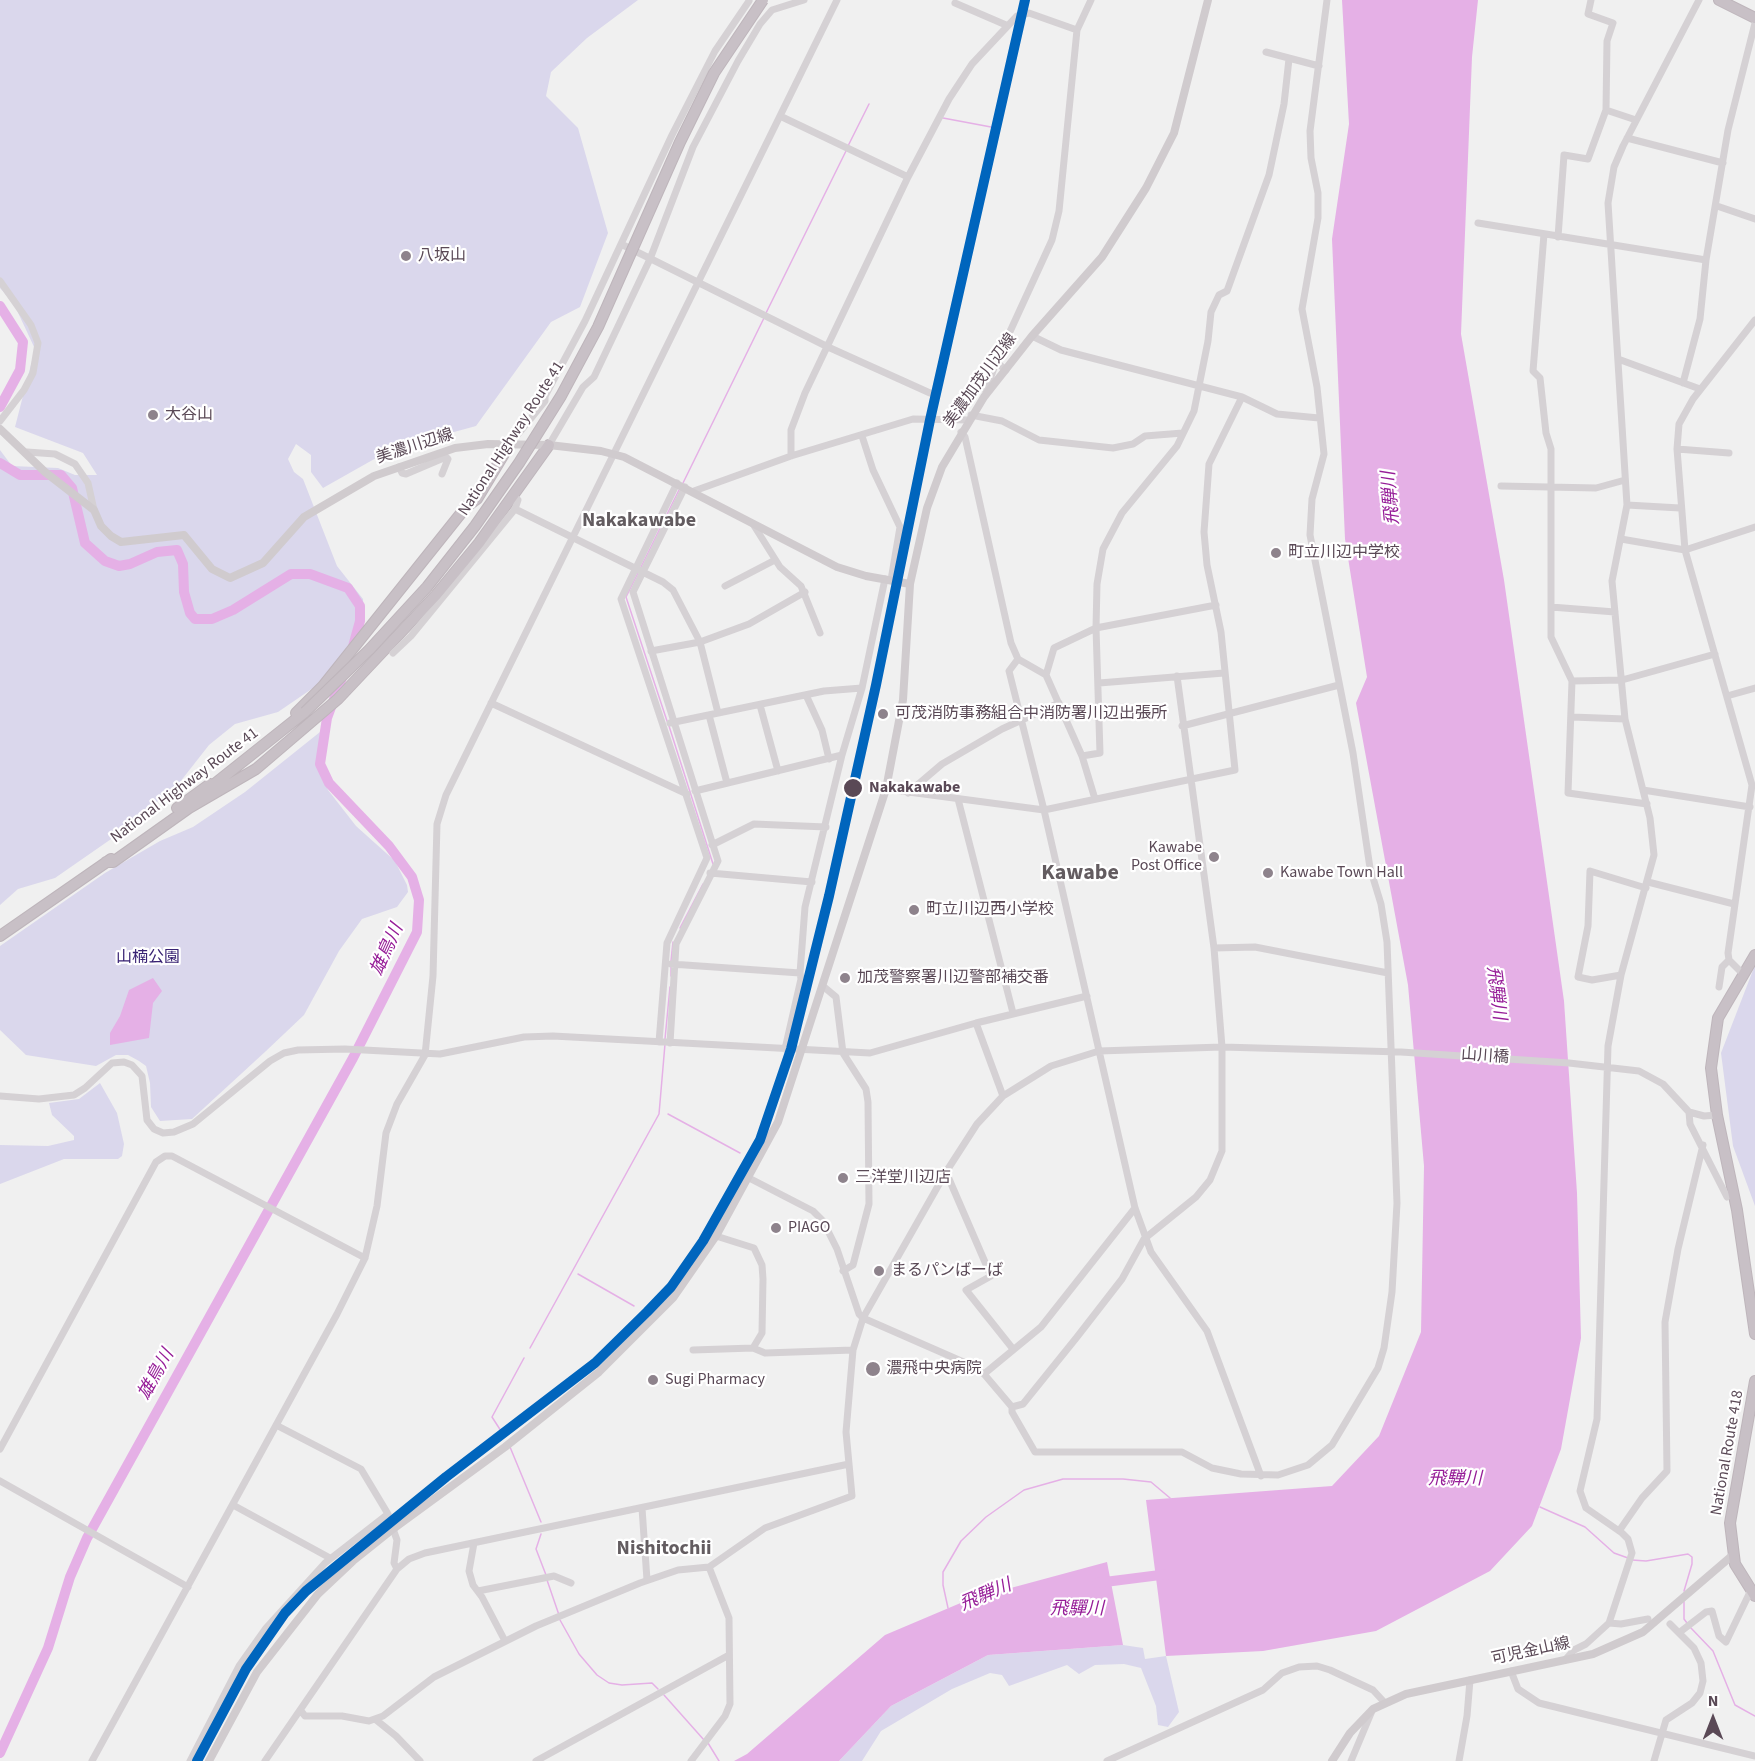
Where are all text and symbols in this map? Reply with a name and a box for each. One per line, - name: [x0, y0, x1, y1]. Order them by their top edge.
- place label: 八坂山: [418, 246, 466, 266]
- marker: 八坂山: [399, 249, 413, 263]
- street label: 美濃加茂川辺線: [940, 330, 1022, 432]
- street label: National Highway Route 41: [455, 358, 569, 520]
- place label: 大谷山: [165, 405, 213, 425]
- marker: 大谷山: [146, 408, 160, 422]
- street label: 美濃川辺線: [374, 426, 456, 468]
- water label: 飛騨川: [1379, 470, 1405, 526]
- district label: Nakakawabe: [582, 510, 696, 534]
- place label: 町立川辺中学校: [1288, 543, 1400, 563]
- marker: 町立川辺中学校: [1269, 546, 1283, 560]
- place label: 可茂消防事務組合中消防署川辺出張所: [895, 704, 1167, 724]
- marker: 可茂消防事務組合中消防署川辺出張所: [876, 707, 890, 721]
- street label: National Highway Route 41: [107, 724, 263, 848]
- marker: Nakakawabe: [842, 777, 864, 799]
- place label: Nakakawabe: [869, 778, 960, 798]
- place label: Kawabe Post Office: [1131, 838, 1202, 876]
- marker: Kawabe Post Office: [1207, 850, 1221, 864]
- district label: Kawabe: [1041, 861, 1119, 887]
- place label: Kawabe Town Hall: [1280, 863, 1403, 883]
- marker: Kawabe Town Hall: [1261, 866, 1275, 880]
- place label: 町立川辺西小学校: [926, 900, 1054, 920]
- marker: 町立川辺西小学校: [907, 903, 921, 917]
- water label: 雄鳥川: [367, 921, 409, 979]
- park label: 山楠公園: [116, 948, 180, 968]
- water label: 飛騨川: [1481, 965, 1509, 1021]
- place label: 加茂警察署川辺警部補交番: [857, 968, 1049, 988]
- marker: 加茂警察署川辺警部補交番: [838, 971, 852, 985]
- street label: 山川橋: [1460, 1046, 1510, 1068]
- place label: 三洋堂川辺店: [855, 1168, 951, 1188]
- marker: 三洋堂川辺店: [836, 1171, 850, 1185]
- place label: PIAGO: [788, 1218, 830, 1238]
- marker: PIAGO: [769, 1221, 783, 1235]
- place label: まるパンばーば: [891, 1261, 1003, 1281]
- marker: まるパンばーば: [872, 1264, 886, 1278]
- water label: 雄鳥川: [134, 1346, 180, 1404]
- place label: 濃飛中央病院: [886, 1359, 982, 1379]
- marker: 濃飛中央病院: [864, 1360, 882, 1378]
- place label: Sugi Pharmacy: [665, 1370, 765, 1390]
- marker: Sugi Pharmacy: [646, 1373, 660, 1387]
- street label: National Route 418: [1708, 1389, 1748, 1517]
- water label: 飛騨川: [1428, 1469, 1482, 1491]
- district label: Nishitochii: [617, 1538, 711, 1562]
- water label: 飛騨川: [957, 1576, 1015, 1616]
- water label: 飛驒川: [1050, 1599, 1104, 1621]
- street label: 可児金山線: [1490, 1634, 1572, 1670]
- north arrow: [1683, 1689, 1743, 1749]
- text: N: [1708, 1690, 1718, 1712]

